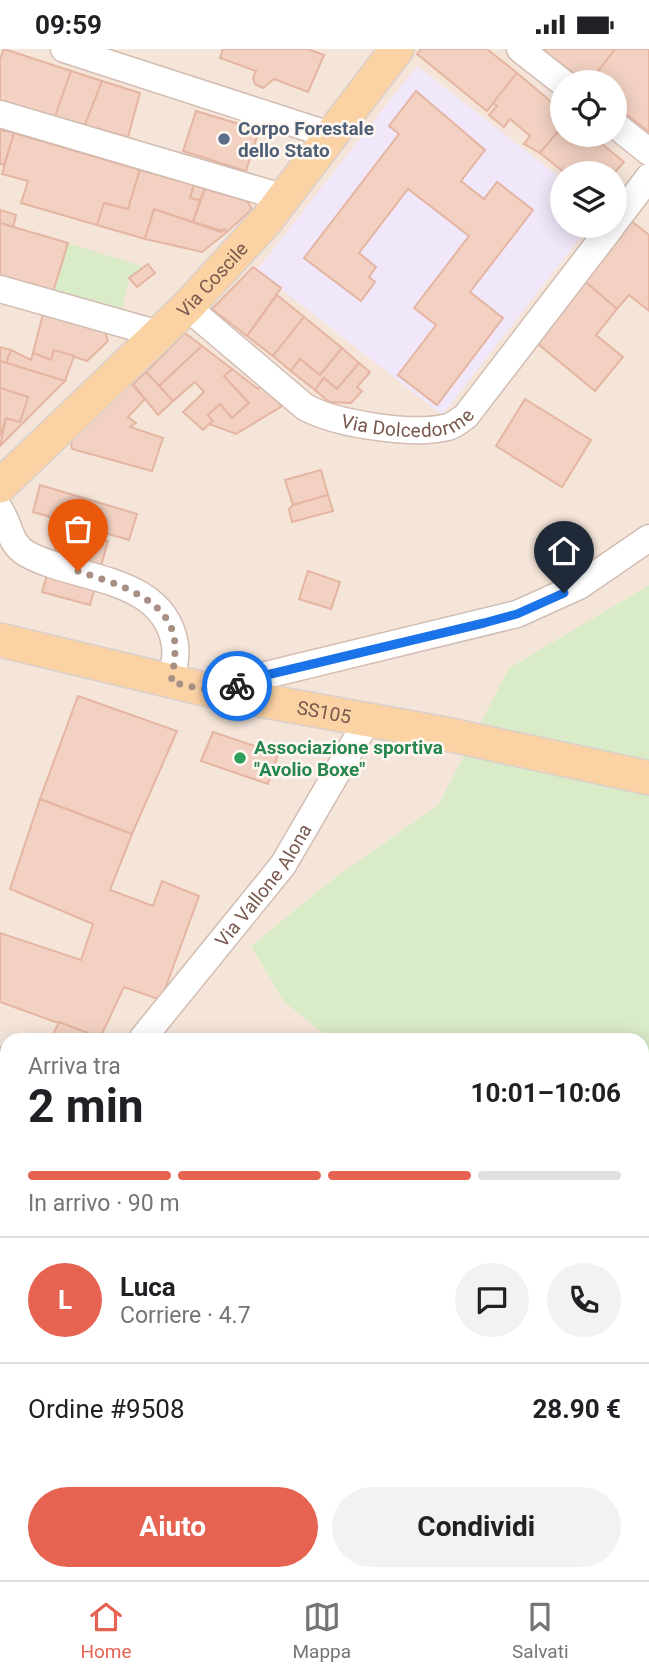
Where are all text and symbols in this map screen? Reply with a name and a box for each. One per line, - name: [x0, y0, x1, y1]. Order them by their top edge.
- text: 09:59: [35, 10, 102, 40]
- map controls: [550, 70, 627, 238]
- button: locate: [550, 70, 627, 147]
- place label: Corpo Forestale dello Stato: [238, 117, 374, 162]
- marker: Corpo Forestale dello Stato: [216, 131, 232, 147]
- button: layers: [550, 161, 627, 238]
- street label: Via Coscile: [172, 238, 253, 323]
- street label: Via Dolcedorme: [339, 405, 479, 442]
- pin: [48, 499, 108, 571]
- icon: bag: [59, 510, 97, 548]
- pin: [534, 521, 594, 593]
- icon: home: [545, 532, 583, 570]
- courier: [202, 651, 272, 721]
- icon: bike: [218, 667, 256, 705]
- street label: SS105: [295, 696, 353, 729]
- place label: Associazione sportiva "Avolio Boxe": [254, 736, 443, 781]
- marker: Associazione sportiva "Avolio Boxe": [232, 750, 248, 766]
- street label: Via Vallone Alona: [210, 820, 317, 952]
- text: Arriva tra: [28, 1053, 121, 1080]
- text: 10:01–10:06: [471, 1078, 621, 1108]
- text: 2 min: [28, 1079, 144, 1133]
- text: In arrivo · 90 m: [28, 1190, 180, 1217]
- button: chat: [455, 1263, 529, 1337]
- button: phone: [547, 1263, 621, 1337]
- text: Luca: [120, 1272, 176, 1302]
- text: L: [58, 1285, 72, 1315]
- text: Corriere · 4.7: [120, 1302, 251, 1329]
- text: Ordine #9508: [28, 1394, 185, 1424]
- text: 28.90 €: [532, 1394, 621, 1424]
- button: Aiuto: [28, 1487, 318, 1567]
- button: Condividi: [332, 1487, 621, 1567]
- tab: Home: [80, 1598, 132, 1663]
- tab: Mappa: [293, 1598, 351, 1663]
- tab: Salvati: [512, 1598, 569, 1663]

